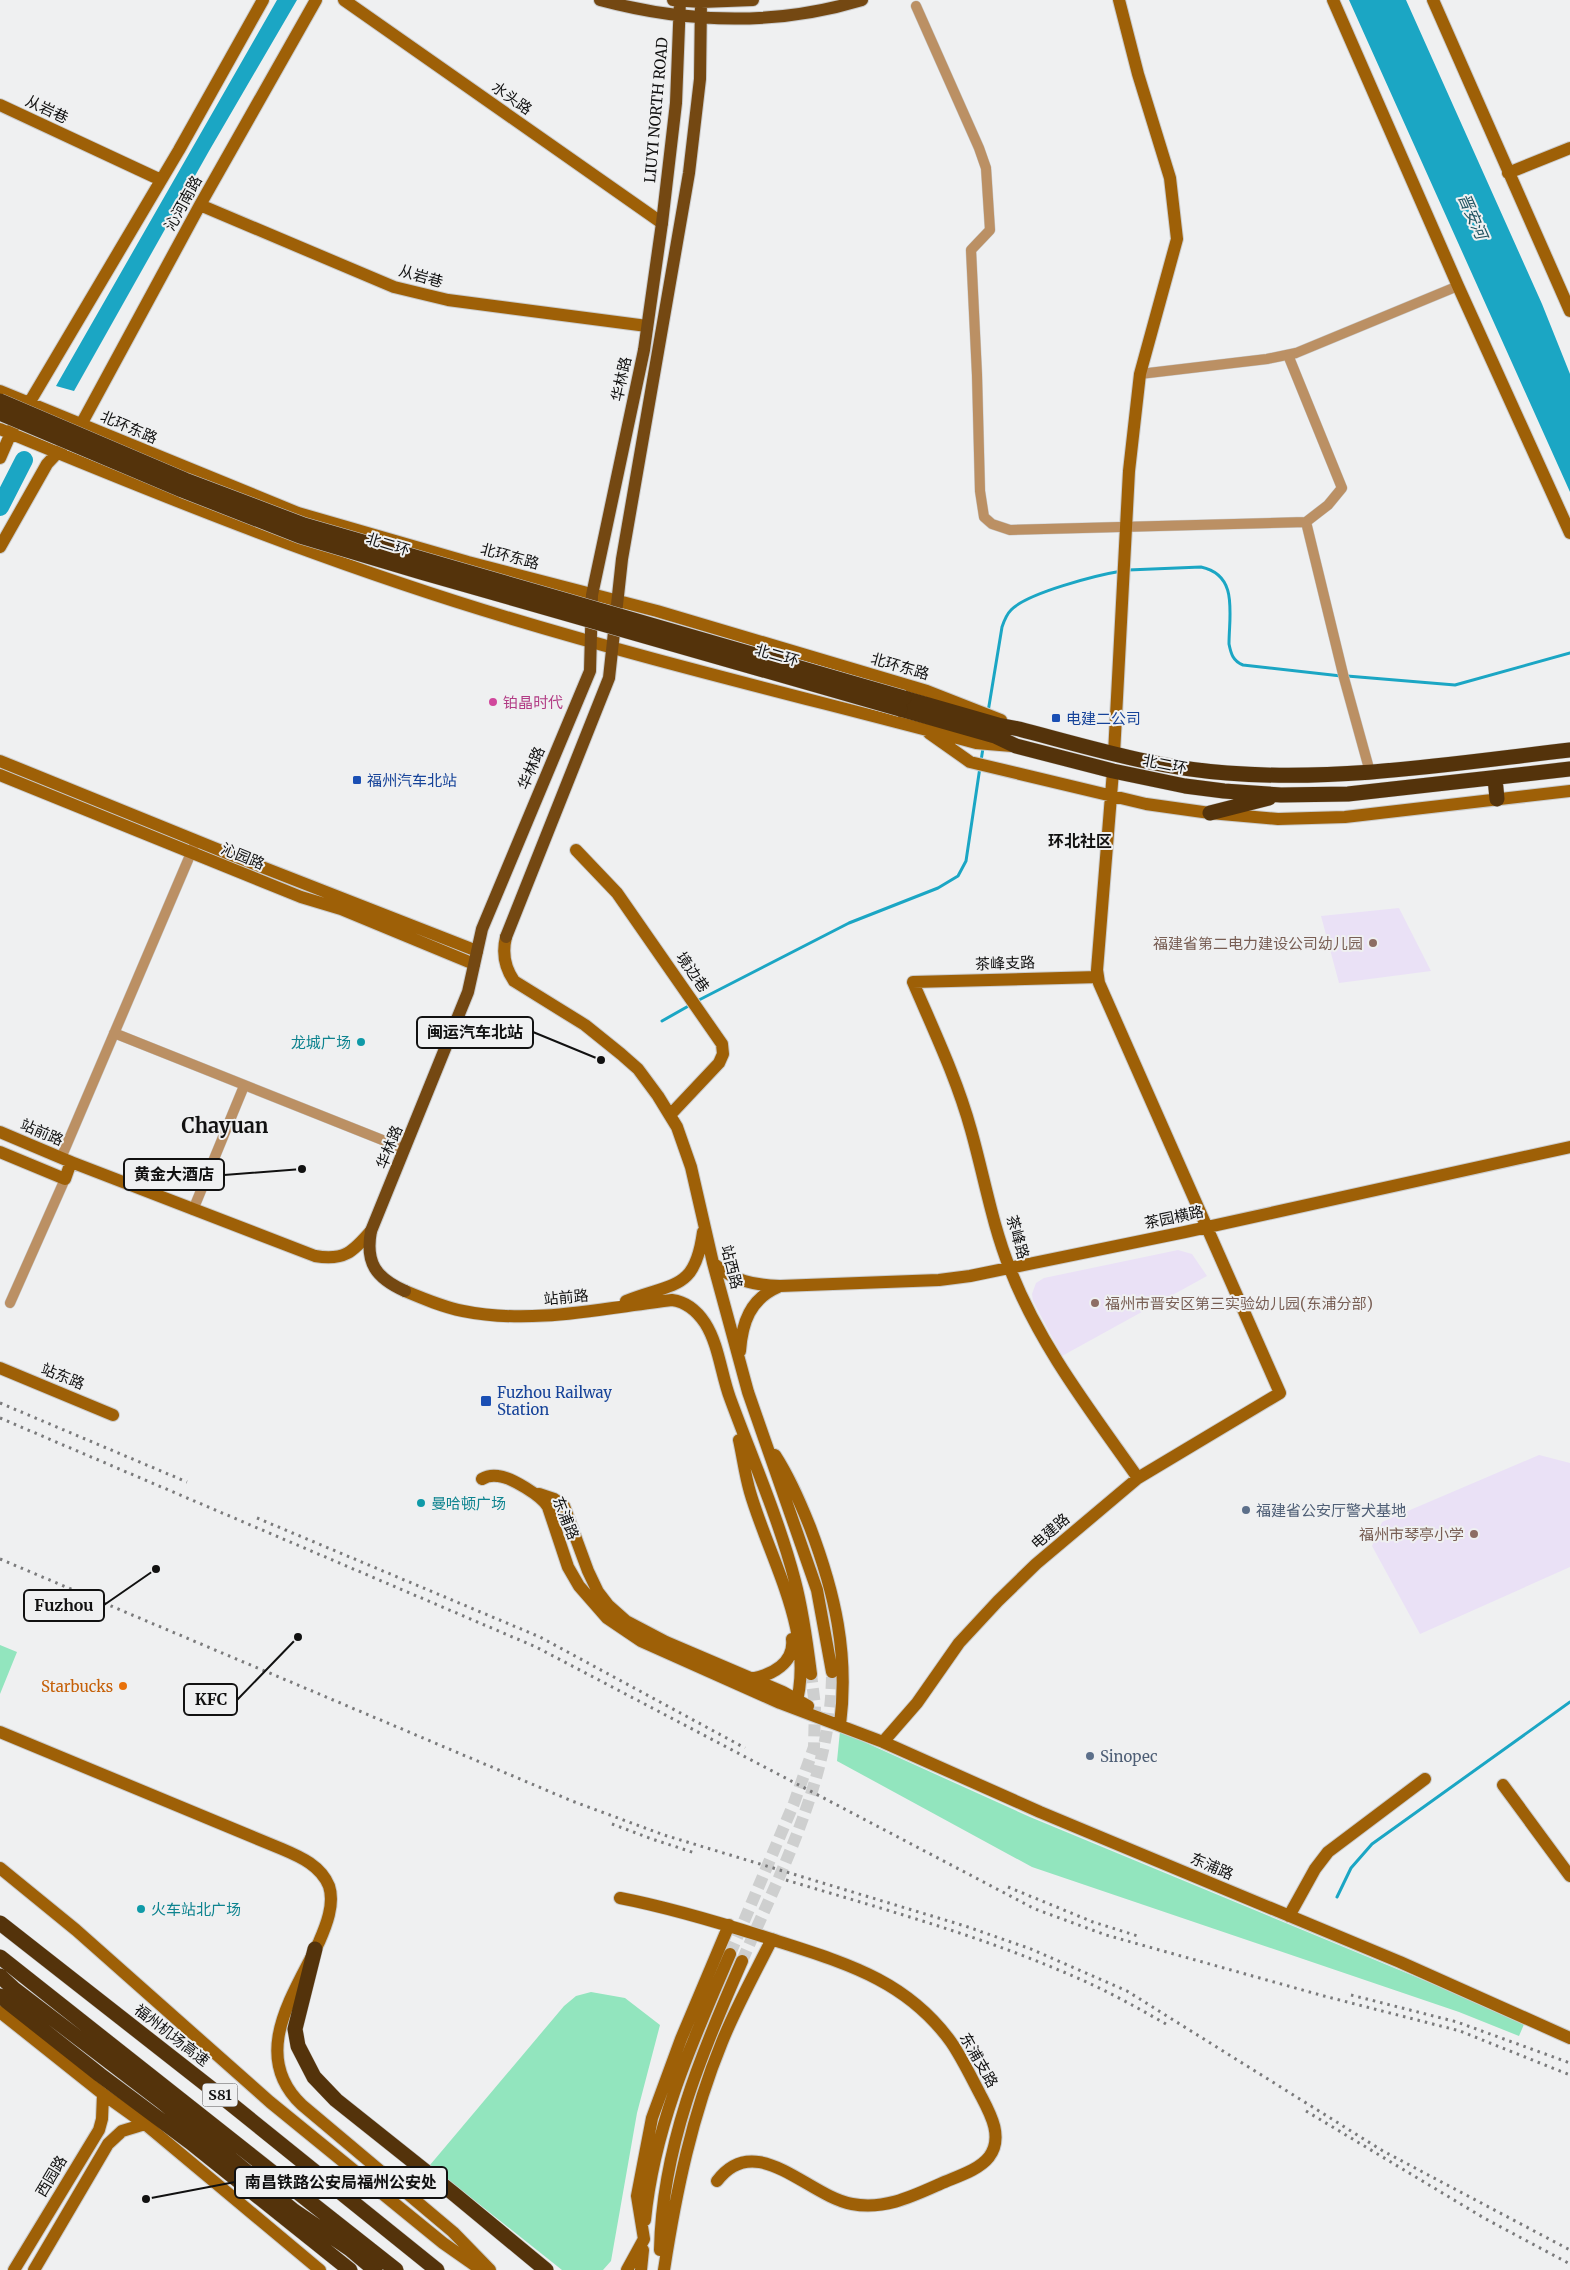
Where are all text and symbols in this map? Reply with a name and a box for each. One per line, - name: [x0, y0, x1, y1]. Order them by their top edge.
- street label: LIUYI NORTH ROAD: [640, 36, 672, 184]
- street label: 水头路: [488, 77, 536, 119]
- street label: 从岩巷: [23, 91, 71, 127]
- street label: 沁河南路: [160, 172, 206, 234]
- water label: 晋安河: [1454, 190, 1493, 245]
- street label: 从岩巷: [397, 261, 445, 291]
- street label: 华林路: [607, 355, 635, 403]
- street label: 北环东路: [98, 407, 160, 447]
- street label: 北二环: [364, 528, 412, 560]
- street label: 北环东路: [479, 539, 541, 573]
- street label: 北二环: [753, 640, 801, 670]
- street label: 北环东路: [869, 649, 931, 683]
- place label: 铂晶时代: [503, 693, 563, 712]
- marker: 铂晶时代: [487, 696, 499, 708]
- place label: 电建二公司: [1066, 709, 1141, 728]
- marker: 电建二公司: [1050, 712, 1062, 724]
- street label: 华林路: [513, 744, 549, 792]
- street label: 北二环: [1141, 750, 1189, 778]
- place label: 福州汽车北站: [367, 771, 457, 790]
- marker: 福州汽车北站: [351, 774, 363, 786]
- district label: 环北社区: [1048, 831, 1112, 851]
- street label: 沁园路: [219, 839, 267, 873]
- place label: 福建省第二电力建设公司幼儿园: [1153, 934, 1363, 953]
- marker: 福建省第二电力建设公司幼儿园: [1367, 937, 1379, 949]
- street label: 境边巷: [672, 948, 714, 996]
- street label: 茶峰支路: [975, 952, 1035, 974]
- callout: 闽运汽车北站: [417, 1017, 533, 1048]
- text: 闽运汽车北站: [427, 1022, 523, 1042]
- place label: 龙城广场: [291, 1033, 351, 1052]
- marker: 龙城广场: [355, 1036, 367, 1048]
- district label: Chayuan: [182, 1113, 269, 1138]
- street label: 站前路: [18, 1114, 66, 1150]
- street label: 华林路: [372, 1123, 406, 1171]
- callout: 黄金大酒店: [124, 1159, 224, 1190]
- text: 黄金大酒店: [134, 1164, 214, 1184]
- street label: 茶园横路: [1143, 1201, 1205, 1233]
- street label: 茶峰路: [1003, 1213, 1033, 1261]
- street label: 站西路: [717, 1243, 747, 1291]
- street label: 站前路: [543, 1286, 589, 1308]
- place label: 福州市晋安区第三实验幼儿园(东浦分部): [1105, 1294, 1373, 1313]
- marker: 福州市晋安区第三实验幼儿园(东浦分部): [1089, 1297, 1101, 1309]
- street label: 站东路: [39, 1359, 87, 1393]
- place label: Fuzhou Railway Station: [497, 1383, 612, 1419]
- marker: Fuzhou Railway Station: [479, 1394, 493, 1408]
- place label: 曼哈顿广场: [431, 1494, 506, 1513]
- street label: 东浦路: [549, 1494, 583, 1542]
- marker: 曼哈顿广场: [415, 1497, 427, 1509]
- place label: 福建省公安厅警犬基地: [1256, 1501, 1406, 1520]
- marker: 福建省公安厅警犬基地: [1240, 1504, 1252, 1516]
- street label: 电建路: [1027, 1509, 1073, 1553]
- place label: 福州市琴亭小学: [1359, 1525, 1464, 1544]
- marker: 福州市琴亭小学: [1468, 1528, 1480, 1540]
- callout: Fuzhou: [24, 1590, 104, 1621]
- text: Fuzhou: [34, 1595, 94, 1615]
- place label: Starbucks: [41, 1677, 113, 1696]
- marker: Starbucks: [117, 1680, 129, 1692]
- callout: KFC: [184, 1684, 237, 1715]
- text: KFC: [195, 1689, 227, 1709]
- place label: Sinopec: [1100, 1747, 1158, 1766]
- marker: Sinopec: [1084, 1750, 1096, 1762]
- street label: 东浦路: [1188, 1848, 1236, 1884]
- place label: 火车站北广场: [151, 1900, 241, 1919]
- marker: 火车站北广场: [135, 1903, 147, 1915]
- street label: 福州机场高速: [131, 2000, 213, 2070]
- street label: 东浦支路: [956, 2029, 1002, 2091]
- road number: S81: [202, 2084, 238, 2106]
- street label: 西园路: [31, 2152, 71, 2200]
- callout: 南昌铁路公安局福州公安处: [235, 2167, 447, 2198]
- text: 南昌铁路公安局福州公安处: [245, 2172, 437, 2192]

